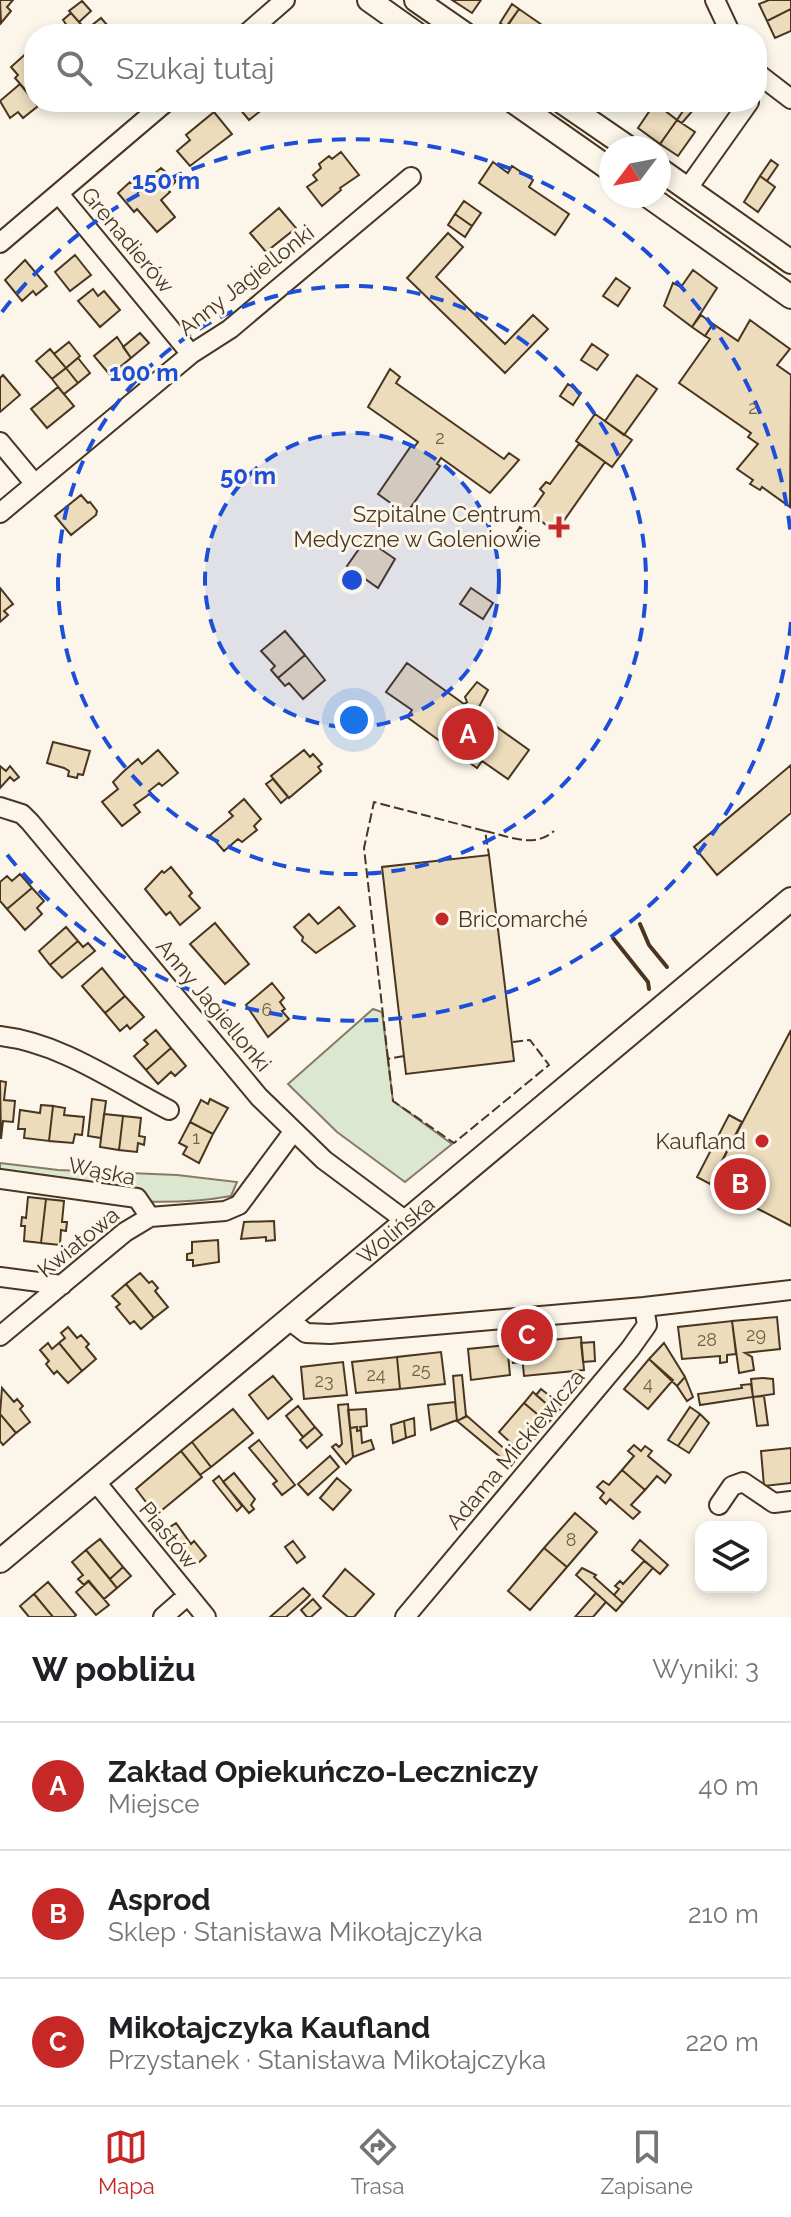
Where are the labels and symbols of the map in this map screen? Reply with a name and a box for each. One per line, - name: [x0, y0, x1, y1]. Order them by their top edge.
- north arrow: [599, 136, 671, 208]
- text: 150 m: [132, 166, 200, 195]
- street label: Grenadierów: [76, 182, 180, 298]
- street label: Anny Jagiellonki: [173, 219, 319, 341]
- text: 100 m: [109, 358, 179, 387]
- house number: 2: [748, 397, 758, 418]
- house number: 2: [435, 427, 445, 448]
- text: 50 m: [220, 461, 276, 490]
- place label: Szpitalne Centrum Medyczne w Goleniowie: [294, 501, 541, 552]
- marker: Szpitalne Centrum Medyczne w Goleniowie: [548, 516, 570, 538]
- centre of rings: [338, 566, 366, 594]
- your location: [334, 700, 374, 740]
- pin: A: [442, 704, 494, 764]
- place label: Bricomarché: [458, 906, 588, 932]
- marker: Bricomarché: [433, 910, 451, 928]
- street label: Anny Jagiellonki: [151, 934, 277, 1076]
- house number: 6: [262, 999, 273, 1020]
- house number: 1: [192, 1127, 200, 1148]
- place label: Kaufland: [655, 1128, 746, 1154]
- marker: Kaufland: [753, 1132, 771, 1150]
- street label: Wąska: [66, 1152, 138, 1190]
- pin: B: [714, 1154, 766, 1214]
- street label: Wolińska: [352, 1190, 440, 1269]
- street label: Kwiatowa: [32, 1201, 124, 1283]
- pin: C: [501, 1305, 553, 1365]
- house number: 29: [746, 1324, 766, 1345]
- house number: 28: [697, 1329, 717, 1350]
- house number: 25: [411, 1359, 431, 1380]
- house number: 24: [366, 1364, 386, 1385]
- street label: Adama Mickiewicza: [440, 1364, 590, 1534]
- house number: 23: [315, 1370, 334, 1391]
- house number: 4: [643, 1373, 653, 1394]
- street label: Piastów: [134, 1496, 204, 1574]
- house number: 8: [566, 1529, 576, 1550]

